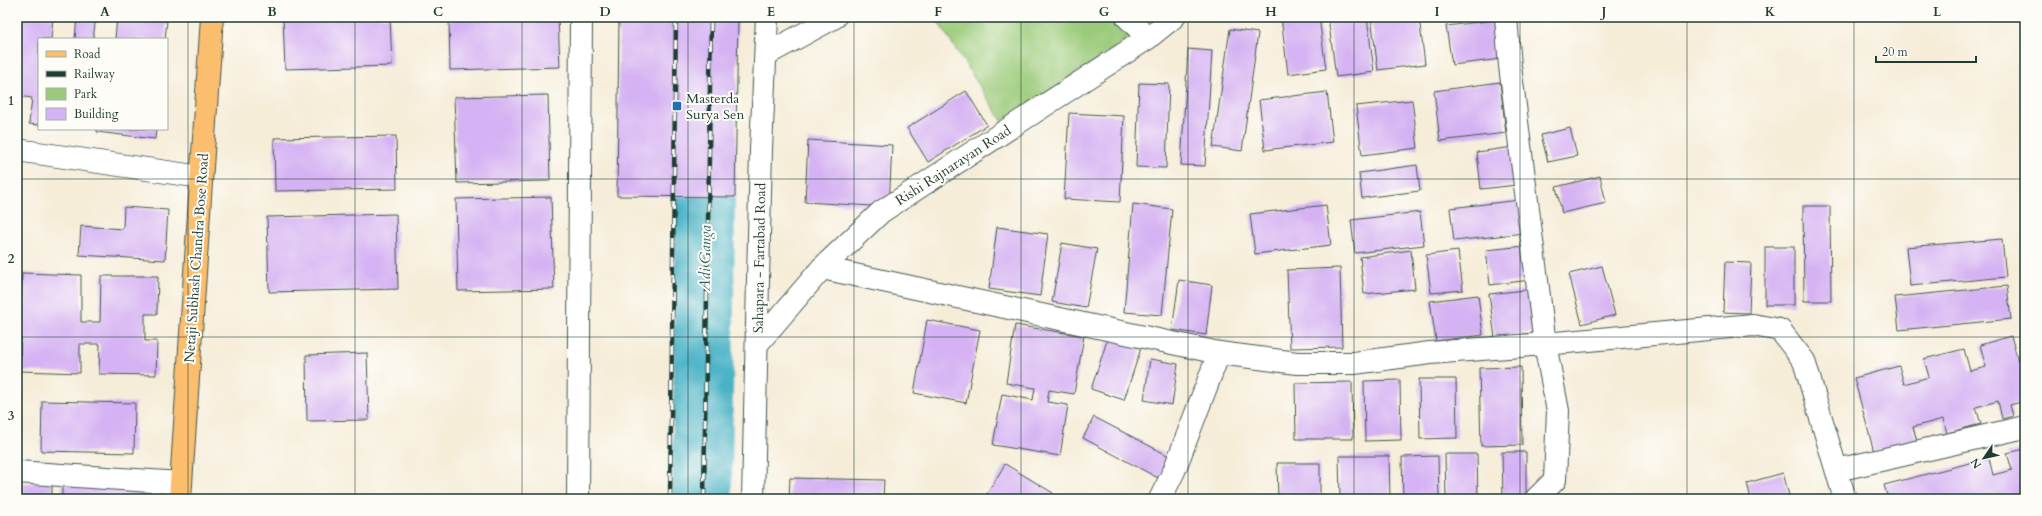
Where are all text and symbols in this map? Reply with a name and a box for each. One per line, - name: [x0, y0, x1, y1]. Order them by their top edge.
- text: A: [100, 3, 110, 21]
- text: B: [267, 3, 277, 21]
- text: C: [433, 3, 443, 21]
- text: D: [599, 3, 611, 21]
- text: E: [767, 3, 775, 21]
- text: F: [934, 3, 942, 21]
- text: G: [1099, 3, 1110, 21]
- text: H: [1265, 3, 1277, 21]
- text: I: [1434, 3, 1440, 21]
- text: J: [1600, 3, 1607, 21]
- text: K: [1765, 3, 1776, 21]
- text: L: [1933, 3, 1942, 21]
- legend: [38, 38, 168, 130]
- scale bar: [1876, 38, 1976, 64]
- text: 20 m: [1882, 44, 1909, 60]
- text: Road: [74, 46, 101, 62]
- text: Railway: [74, 66, 116, 82]
- text: Park: [74, 86, 98, 102]
- place label: Masterda Surya Sen: [686, 89, 744, 124]
- text: 1: [8, 92, 14, 110]
- marker: Masterda Surya Sen: [671, 100, 683, 112]
- text: Building: [74, 106, 119, 122]
- street label: Rishi Rajnarayan Road: [892, 121, 1015, 210]
- street label: Netaji Subhash Chandra Bose Road: [180, 152, 213, 363]
- street label: Sahapara - Fartabad Road: [749, 182, 770, 333]
- water label: Adi Ganga: [694, 225, 716, 292]
- text: 2: [8, 250, 15, 268]
- text: 3: [8, 407, 15, 425]
- north arrow: [1964, 438, 2004, 478]
- text: N: [1967, 455, 1985, 471]

